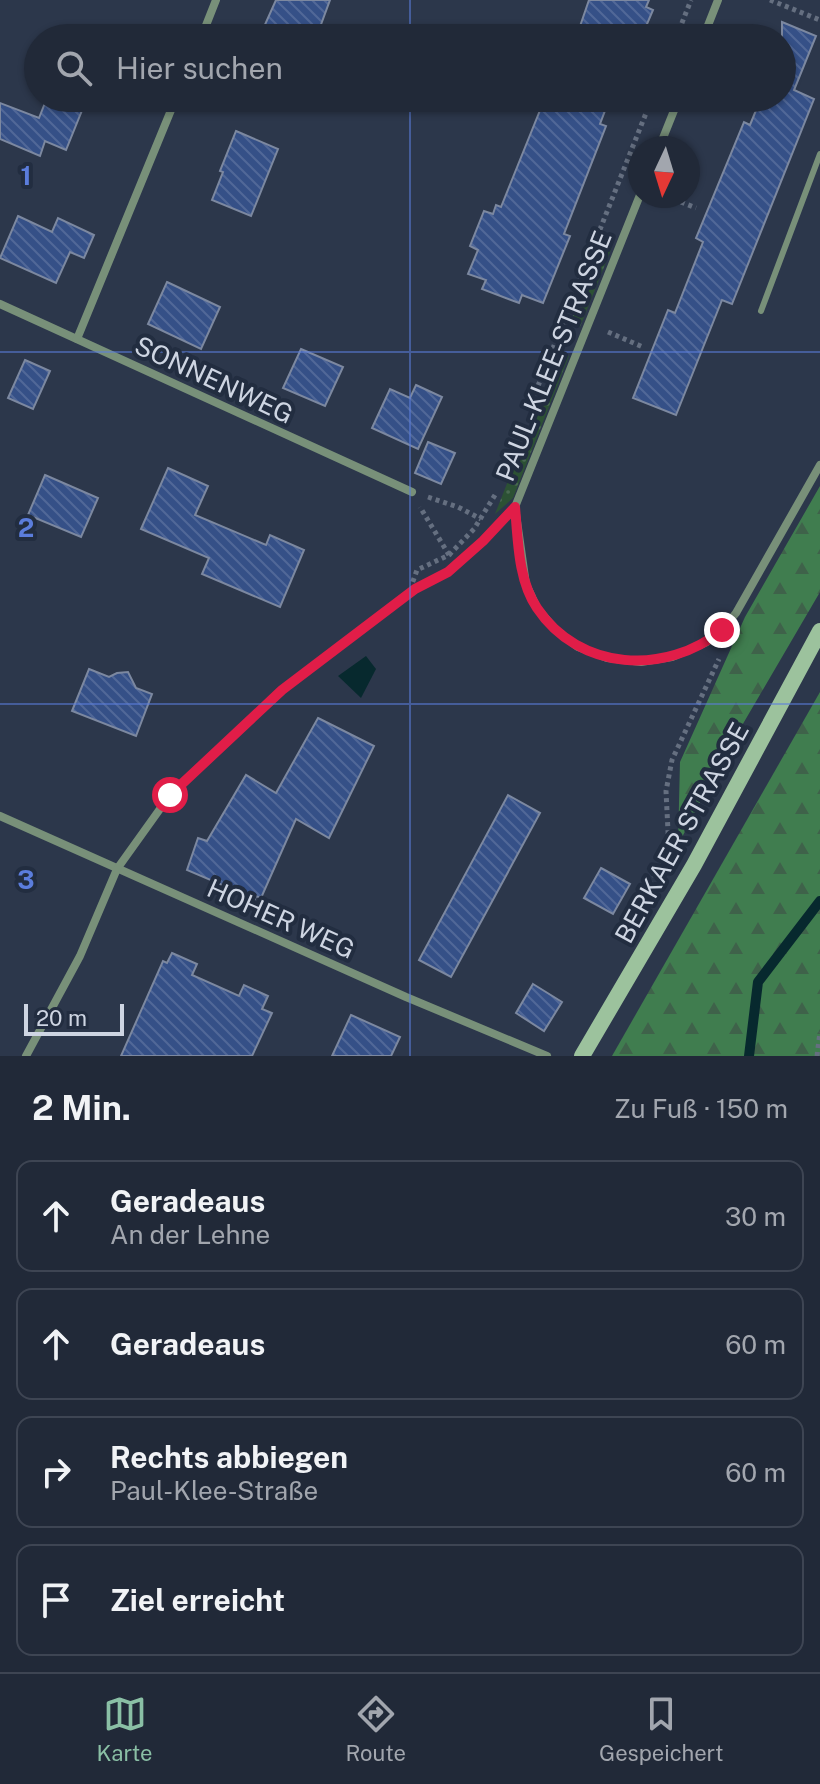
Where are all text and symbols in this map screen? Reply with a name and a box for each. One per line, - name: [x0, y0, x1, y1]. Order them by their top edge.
- search box: [24, 24, 796, 112]
- icon: search: [52, 46, 96, 90]
- text: Hier suchen: [116, 50, 283, 86]
- north arrow: [628, 136, 700, 208]
- text: 1: [20, 160, 32, 191]
- street label: PAUL-KLEE-STRASSE: [489, 226, 618, 486]
- street label: SONNENWEG: [130, 329, 298, 430]
- text: 2: [18, 512, 34, 543]
- route end: [704, 612, 740, 648]
- street label: BERKAER STRASSE: [608, 717, 755, 949]
- route start: [152, 777, 188, 813]
- text: 3: [17, 864, 35, 895]
- street label: HOHER WEG: [203, 872, 360, 965]
- scale bar: [24, 1000, 124, 1036]
- text: 20 m: [36, 1005, 87, 1031]
- text: 2 Min.: [32, 1088, 131, 1128]
- text: Zu Fuß · 150 m: [614, 1093, 788, 1124]
- text: Geradeaus: [110, 1183, 265, 1219]
- icon: ahead: [34, 1194, 78, 1238]
- text: 30 m: [725, 1201, 786, 1232]
- text: An der Lehne: [110, 1219, 270, 1250]
- icon: ahead: [34, 1322, 78, 1366]
- text: Geradeaus: [110, 1326, 265, 1362]
- text: 60 m: [725, 1329, 786, 1360]
- text: Rechts abbiegen: [110, 1439, 348, 1475]
- icon: right: [34, 1450, 78, 1494]
- text: 60 m: [725, 1457, 786, 1488]
- text: Paul-Klee-Straße: [110, 1475, 318, 1506]
- icon: arrive: [34, 1578, 78, 1622]
- text: Ziel erreicht: [110, 1582, 285, 1618]
- tab: Karte: [97, 1692, 153, 1766]
- tab: Route: [346, 1692, 406, 1766]
- tab: Gespeichert: [599, 1692, 723, 1766]

